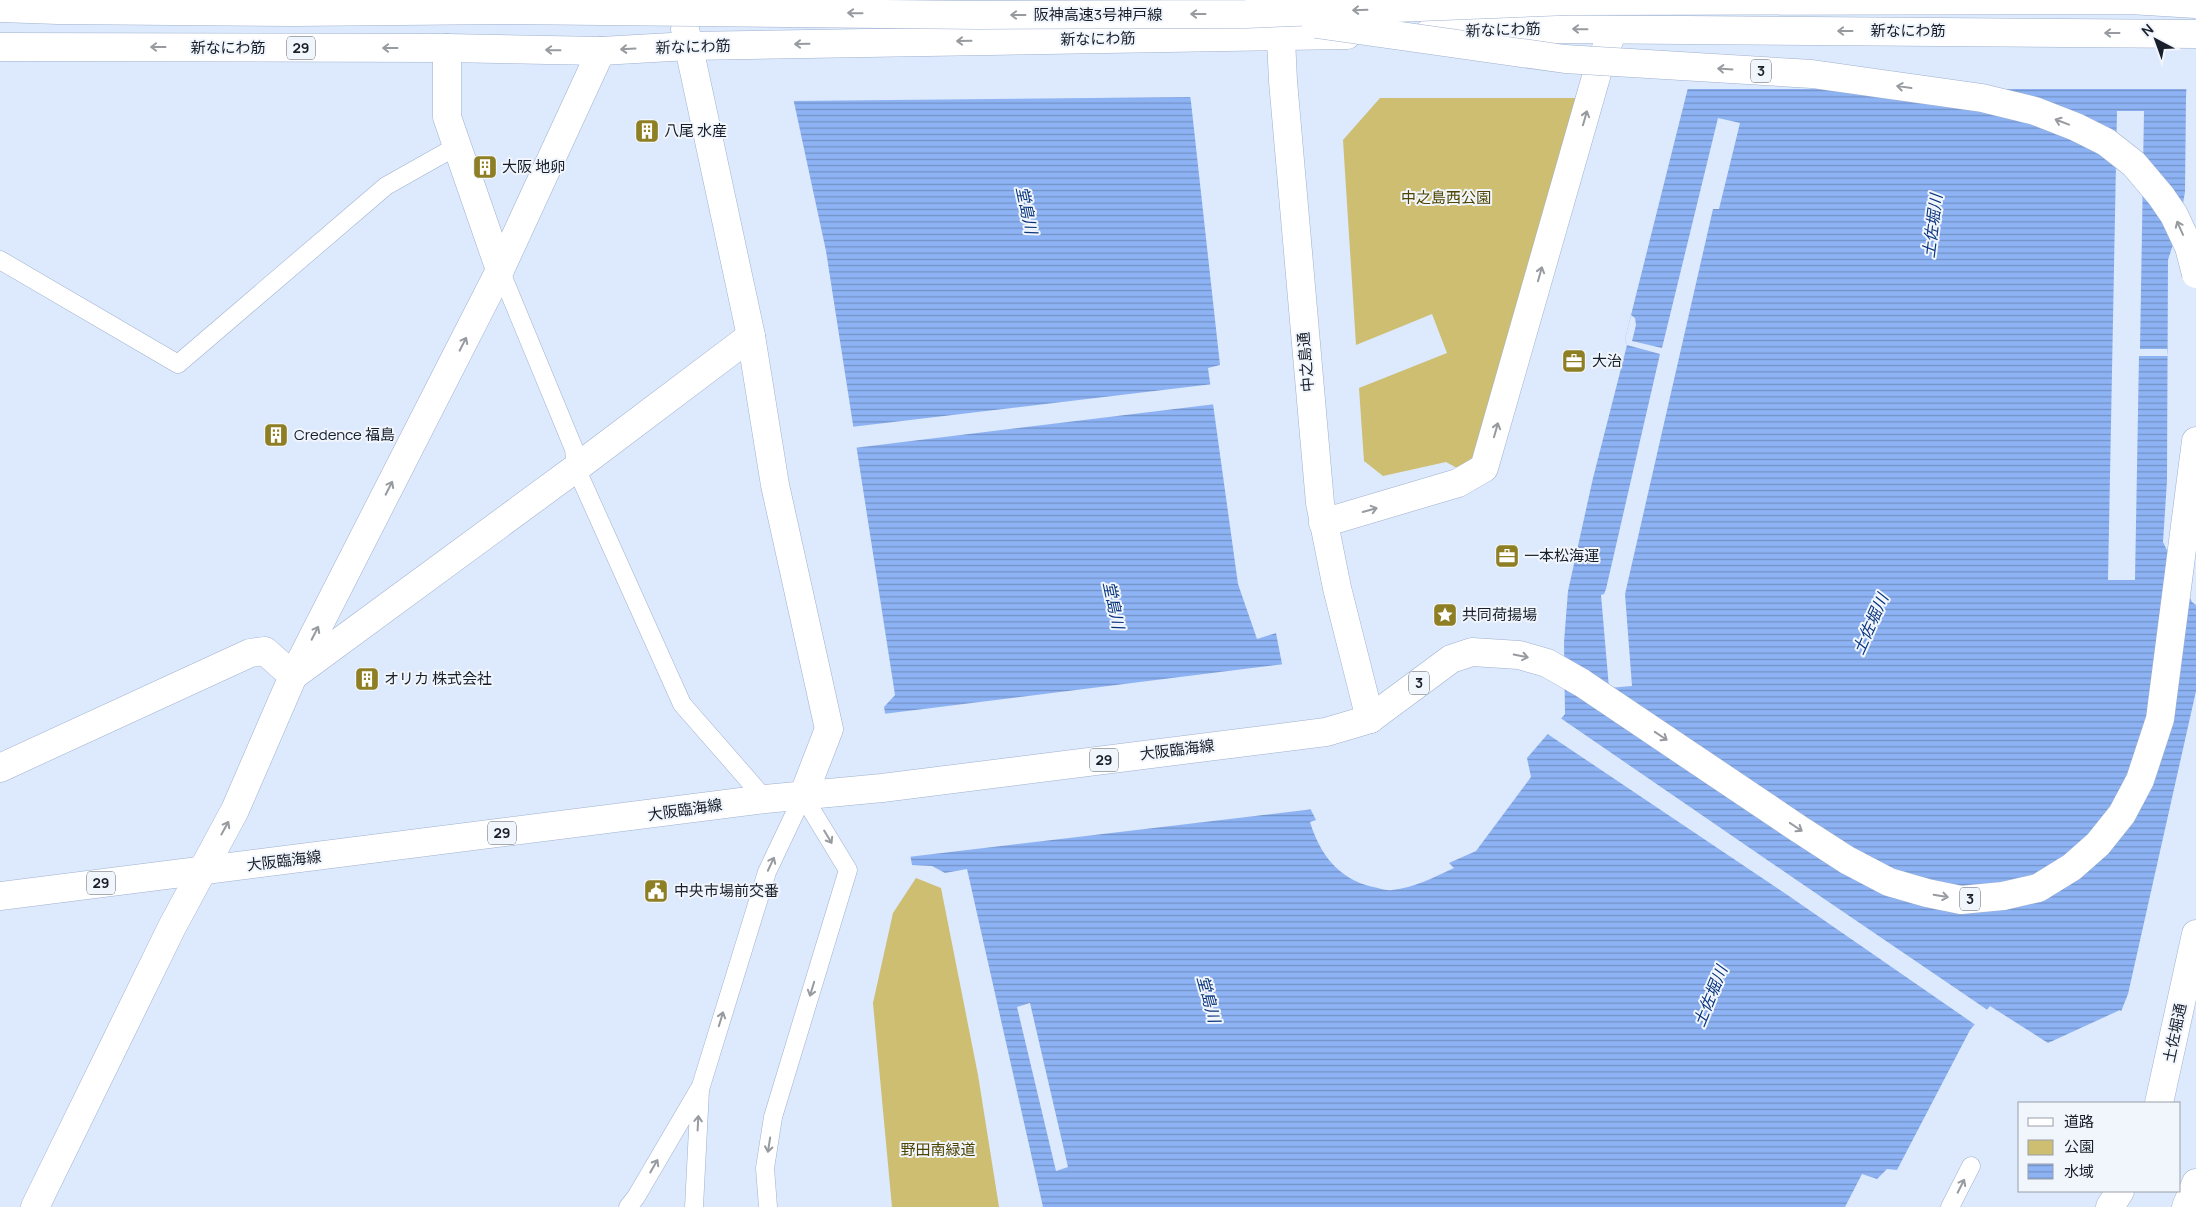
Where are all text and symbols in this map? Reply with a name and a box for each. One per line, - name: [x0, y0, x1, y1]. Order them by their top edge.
- street label: 阪神高速3号神戸線: [1034, 4, 1162, 25]
- one-way arrow: [1352, 5, 1368, 14]
- one-way arrow: [847, 8, 864, 18]
- one-way arrow: [1190, 9, 1206, 19]
- one-way arrow: [1010, 10, 1026, 20]
- north arrow: [2131, 15, 2181, 65]
- street label: 新なにわ筋: [1465, 18, 1541, 41]
- text: N: [2137, 19, 2157, 40]
- street label: 新なにわ筋: [1870, 20, 1946, 41]
- one-way arrow: [1572, 25, 1588, 34]
- one-way arrow: [1837, 26, 1854, 36]
- street label: 新なにわ筋: [1060, 27, 1136, 50]
- one-way arrow: [2105, 28, 2121, 38]
- street label: 新なにわ筋: [655, 35, 731, 58]
- road number: 29: [287, 36, 315, 59]
- one-way arrow: [956, 36, 972, 46]
- street label: 新なにわ筋: [190, 37, 266, 58]
- one-way arrow: [794, 39, 810, 49]
- one-way arrow: [150, 42, 166, 52]
- one-way arrow: [382, 43, 398, 53]
- one-way arrow: [545, 45, 561, 55]
- one-way arrow: [620, 45, 636, 54]
- road number: 3: [1751, 59, 1771, 82]
- one-way arrow: [1718, 64, 1734, 73]
- one-way arrow: [1897, 82, 1913, 92]
- one-way arrow: [1580, 110, 1590, 126]
- one-way arrow: [2055, 117, 2071, 126]
- building icon: 八尾 水産: [634, 118, 660, 144]
- place label: 八尾 水産: [664, 120, 727, 141]
- building icon: 大阪 地卵: [472, 154, 498, 180]
- place label: 大阪 地卵: [502, 156, 565, 177]
- water label: 堂島川: [1011, 184, 1043, 238]
- park label: 中之島西公園: [1401, 187, 1491, 208]
- water label: 土佐堀川: [1917, 191, 1947, 259]
- one-way arrow: [2174, 221, 2184, 236]
- one-way arrow: [1536, 266, 1546, 282]
- street label: 中之島通: [1292, 331, 1319, 393]
- one-way arrow: [458, 336, 468, 351]
- office icon: 大治: [1561, 348, 1587, 374]
- place label: 大治: [1592, 350, 1622, 371]
- building icon: Credence 福島: [263, 422, 289, 448]
- one-way arrow: [1491, 422, 1501, 438]
- place label: Credence 福島: [294, 424, 395, 445]
- one-way arrow: [384, 481, 394, 496]
- one-way arrow: [1361, 504, 1377, 514]
- office icon: 一本松海運: [1494, 543, 1520, 569]
- place label: 一本松海運: [1524, 545, 1599, 566]
- water label: 堂島川: [1098, 579, 1130, 633]
- water label: 土佐堀川: [1847, 588, 1894, 658]
- place icon: 共同荷揚場: [1432, 602, 1458, 628]
- place label: 共同荷揚場: [1462, 604, 1537, 625]
- one-way arrow: [311, 626, 320, 641]
- one-way arrow: [1512, 652, 1528, 661]
- building icon: オリカ 株式会社: [354, 666, 380, 692]
- place label: オリカ 株式会社: [384, 668, 492, 689]
- road number: 3: [1409, 671, 1429, 694]
- one-way arrow: [1654, 731, 1668, 741]
- street label: 大阪臨海線: [1138, 735, 1215, 764]
- road number: 29: [1090, 748, 1118, 772]
- street label: 大阪臨海線: [646, 794, 724, 825]
- one-way arrow: [220, 821, 230, 836]
- road number: 29: [488, 821, 516, 844]
- one-way arrow: [1788, 822, 1802, 832]
- one-way arrow: [823, 830, 833, 844]
- street label: 大阪臨海線: [245, 846, 322, 875]
- one-way arrow: [767, 857, 776, 872]
- road number: 29: [87, 871, 115, 894]
- public building icon: 中央市場前交番: [643, 878, 669, 904]
- place label: 中央市場前交番: [674, 880, 779, 901]
- road number: 3: [1960, 888, 1980, 911]
- one-way arrow: [1933, 891, 1949, 901]
- water label: 土佐堀川: [1688, 960, 1733, 1030]
- water label: 堂島川: [1192, 973, 1226, 1027]
- one-way arrow: [806, 981, 816, 997]
- street label: 土佐堀通: [2158, 1001, 2191, 1064]
- one-way arrow: [717, 1011, 727, 1027]
- legend: [2018, 1102, 2181, 1192]
- text: 道路: [2064, 1111, 2094, 1132]
- one-way arrow: [694, 1116, 703, 1132]
- text: 公園: [2064, 1136, 2094, 1157]
- one-way arrow: [763, 1137, 773, 1153]
- park label: 野田南緑道: [900, 1139, 976, 1160]
- one-way arrow: [650, 1159, 660, 1173]
- text: 水域: [2064, 1161, 2094, 1182]
- one-way arrow: [1956, 1179, 1966, 1194]

